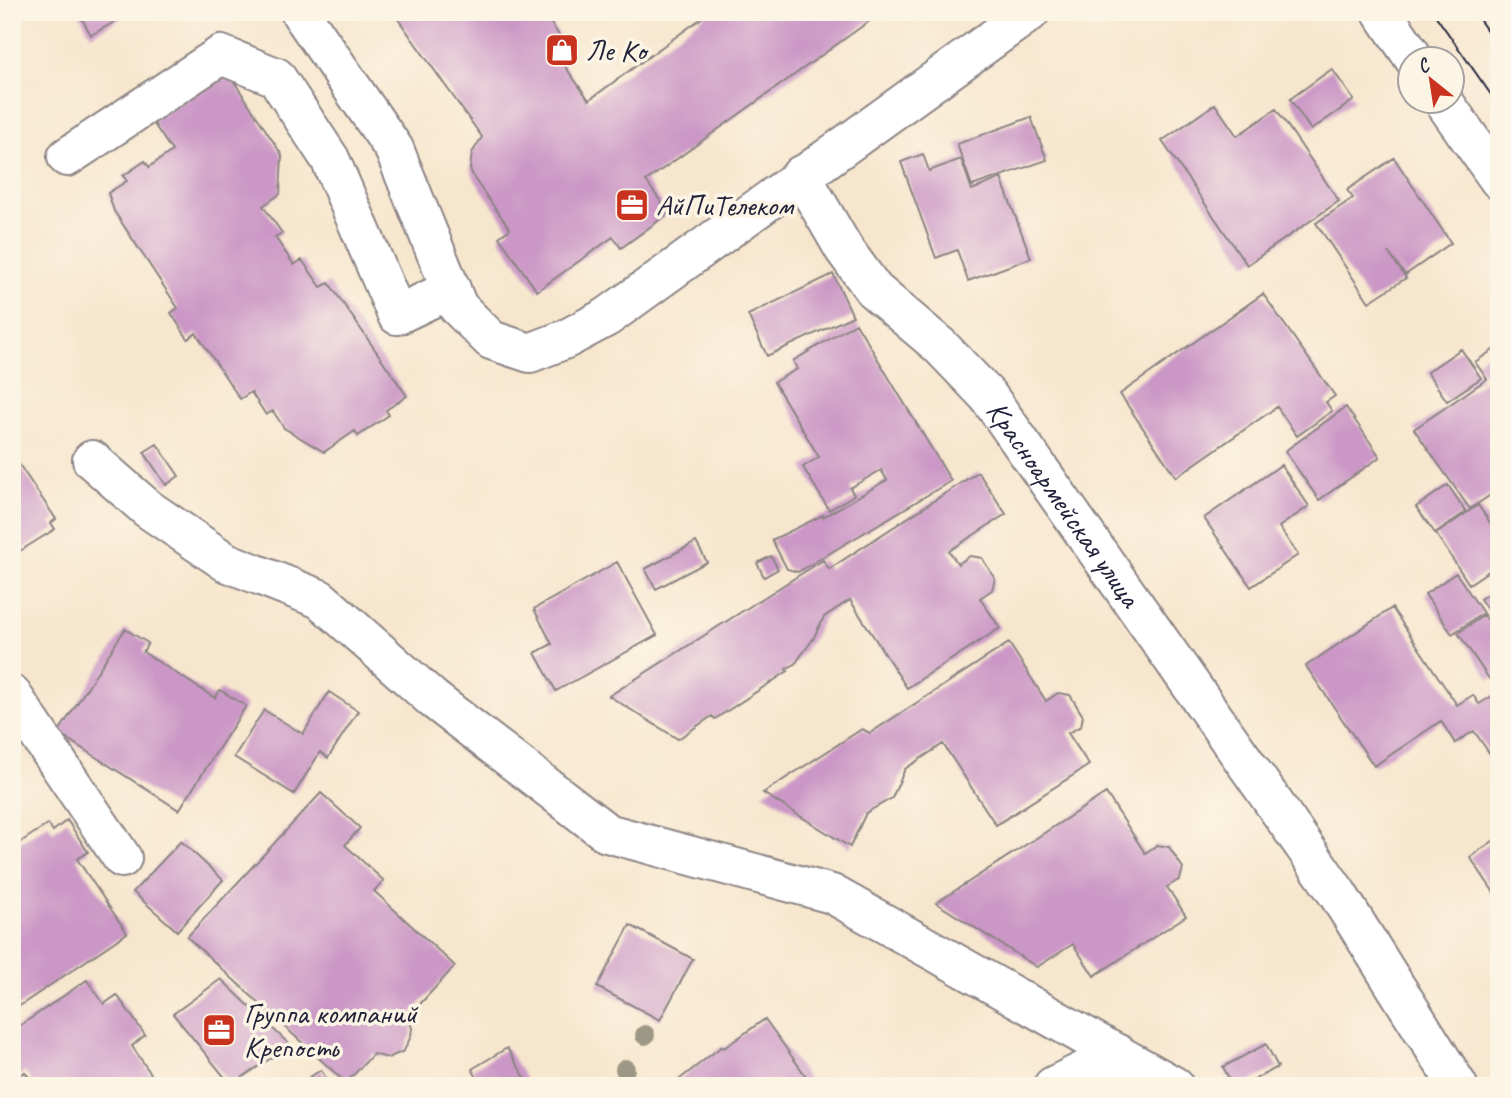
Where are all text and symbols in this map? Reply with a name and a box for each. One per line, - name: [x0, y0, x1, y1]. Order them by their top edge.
- shop icon: Ле Ко: [543, 31, 581, 69]
- place label: Ле Ко: [586, 31, 649, 69]
- north arrow: [1396, 46, 1466, 116]
- text: С: [1413, 52, 1435, 79]
- office icon: АйПиТелеком: [613, 186, 651, 224]
- place label: АйПиТелеком: [656, 186, 795, 224]
- street label: Красноармейская улица: [978, 393, 1150, 616]
- place label: Группа компаний Крепость: [244, 994, 418, 1066]
- office icon: Группа компаний Крепость: [200, 1011, 238, 1049]

